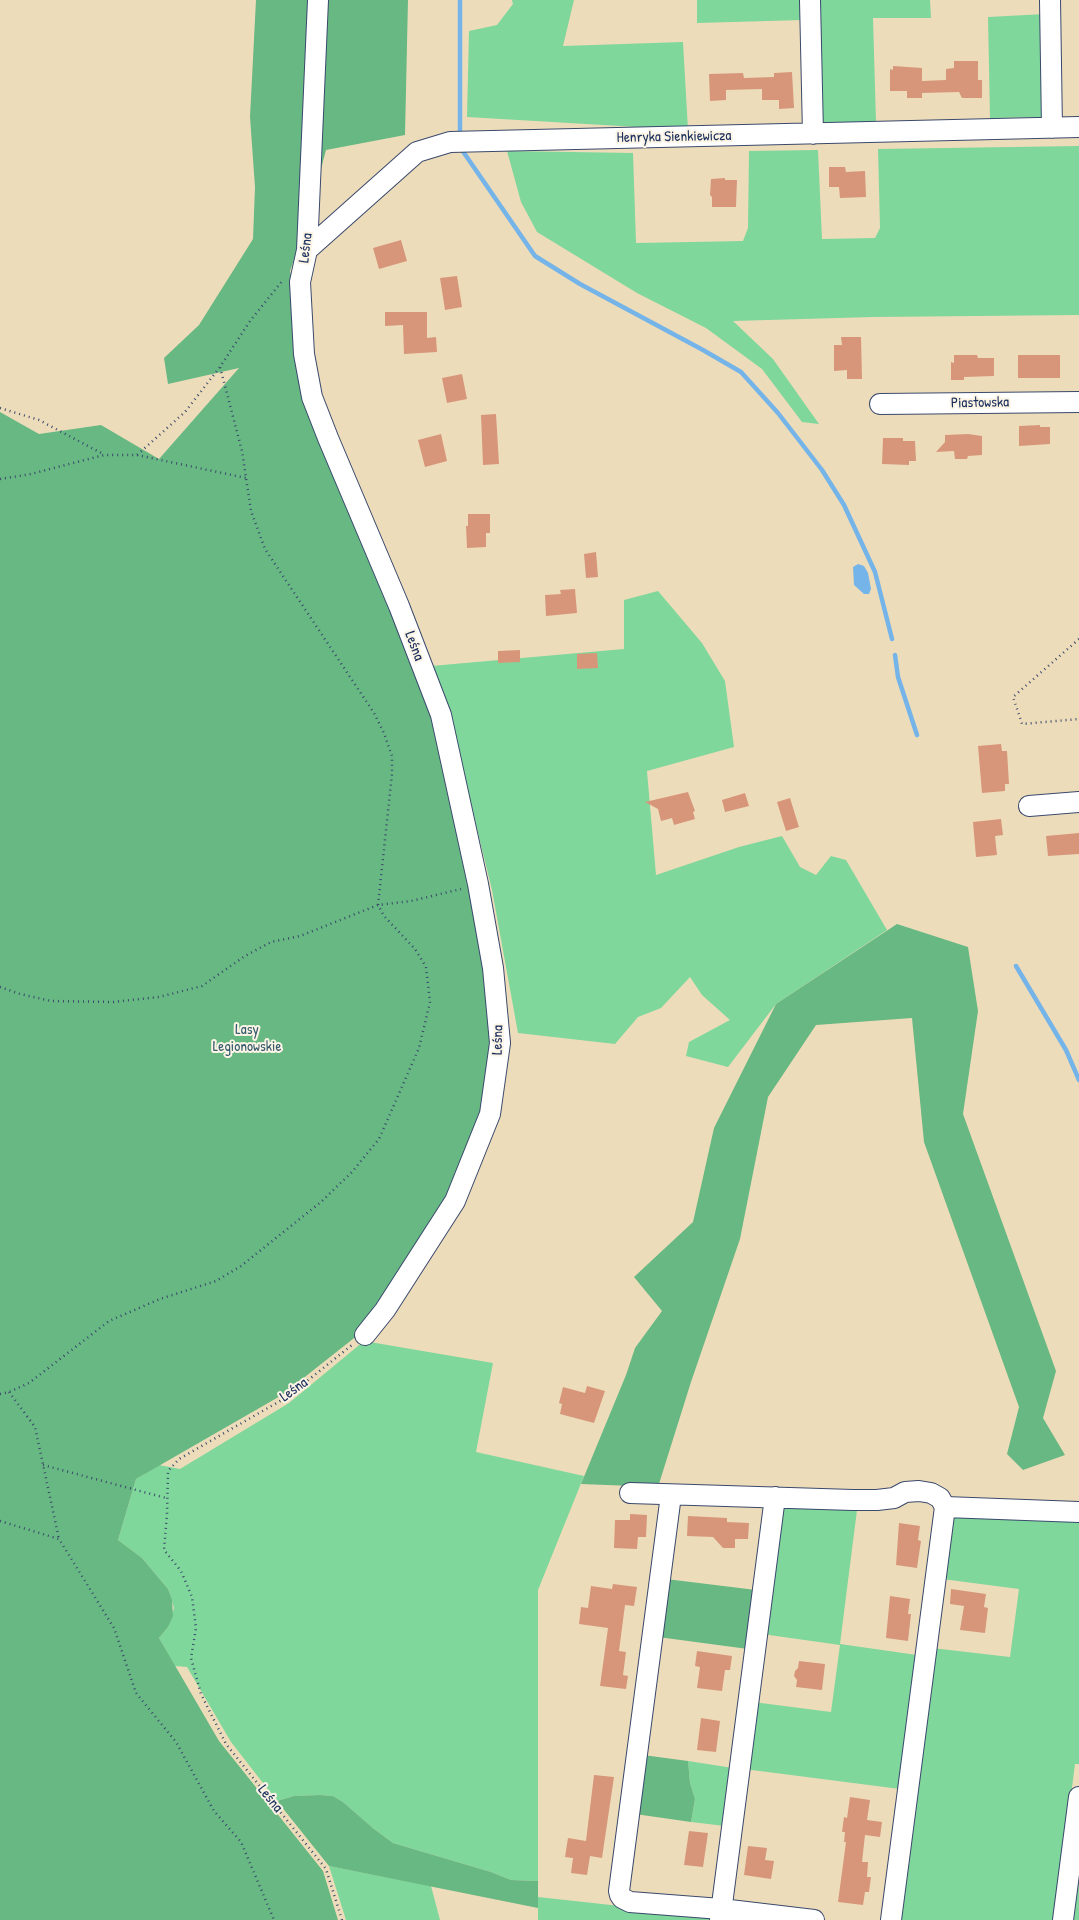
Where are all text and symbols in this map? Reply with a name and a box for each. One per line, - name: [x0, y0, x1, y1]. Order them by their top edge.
- street label: Henryka Sienkiewicza: [617, 127, 731, 147]
- street label: Leśna: [295, 232, 317, 264]
- street label: Piastowska: [951, 393, 1009, 413]
- street label: Leśna: [400, 629, 428, 663]
- park label: Lasy Legionowskie: [213, 1021, 281, 1056]
- street label: Leśna: [489, 1025, 507, 1055]
- street label: Leśna: [277, 1374, 311, 1406]
- street label: Leśna: [254, 1782, 286, 1816]

